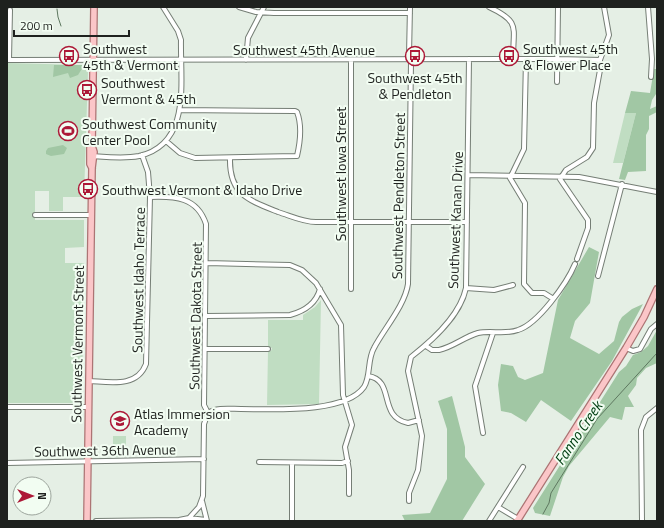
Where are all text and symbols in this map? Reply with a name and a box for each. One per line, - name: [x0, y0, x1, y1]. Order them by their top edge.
- scale bar: [14, 12, 129, 38]
- text: 200 m: [20, 16, 53, 35]
- place label: Southwest 45th & Vermont: [83, 38, 178, 75]
- place label: Southwest 45th & Flower Place: [523, 38, 618, 75]
- street label: Southwest 45th Avenue: [233, 39, 375, 60]
- bus stop icon: Southwest 45th & Vermont: [58, 45, 80, 67]
- bus stop icon: Southwest 45th & Pendleton: [404, 45, 426, 67]
- bus stop icon: Southwest 45th & Flower Place: [498, 45, 520, 67]
- place label: Southwest 45th & Pendleton: [367, 67, 463, 104]
- place label: Southwest Vermont & 45th: [101, 72, 196, 109]
- bus stop icon: Southwest Vermont & 45th: [76, 79, 98, 101]
- street label: Southwest Iowa Street: [330, 107, 351, 241]
- place label: Southwest Community Center Pool: [82, 113, 217, 150]
- street label: Southwest Pendleton Street: [386, 113, 410, 279]
- sports icon: Southwest Community Center Pool: [57, 120, 79, 142]
- street label: Southwest Kanan Drive: [442, 151, 468, 289]
- bus stop icon: Southwest Vermont & Idaho Drive: [77, 178, 99, 200]
- place label: Southwest Vermont & Idaho Drive: [102, 179, 302, 200]
- street label: Southwest Idaho Terrace: [126, 207, 150, 353]
- street label: Southwest Dakota Street: [183, 242, 207, 390]
- street label: Southwest Vermont Street: [65, 265, 89, 423]
- water label: Fanno Creek: [548, 394, 609, 470]
- place label: Atlas Immersion Academy: [134, 403, 230, 440]
- school or university icon: Atlas Immersion Academy: [109, 410, 131, 432]
- street label: Southwest 36th Avenue: [34, 438, 176, 462]
- north arrow: [12, 476, 52, 516]
- text: N: [34, 492, 50, 500]

